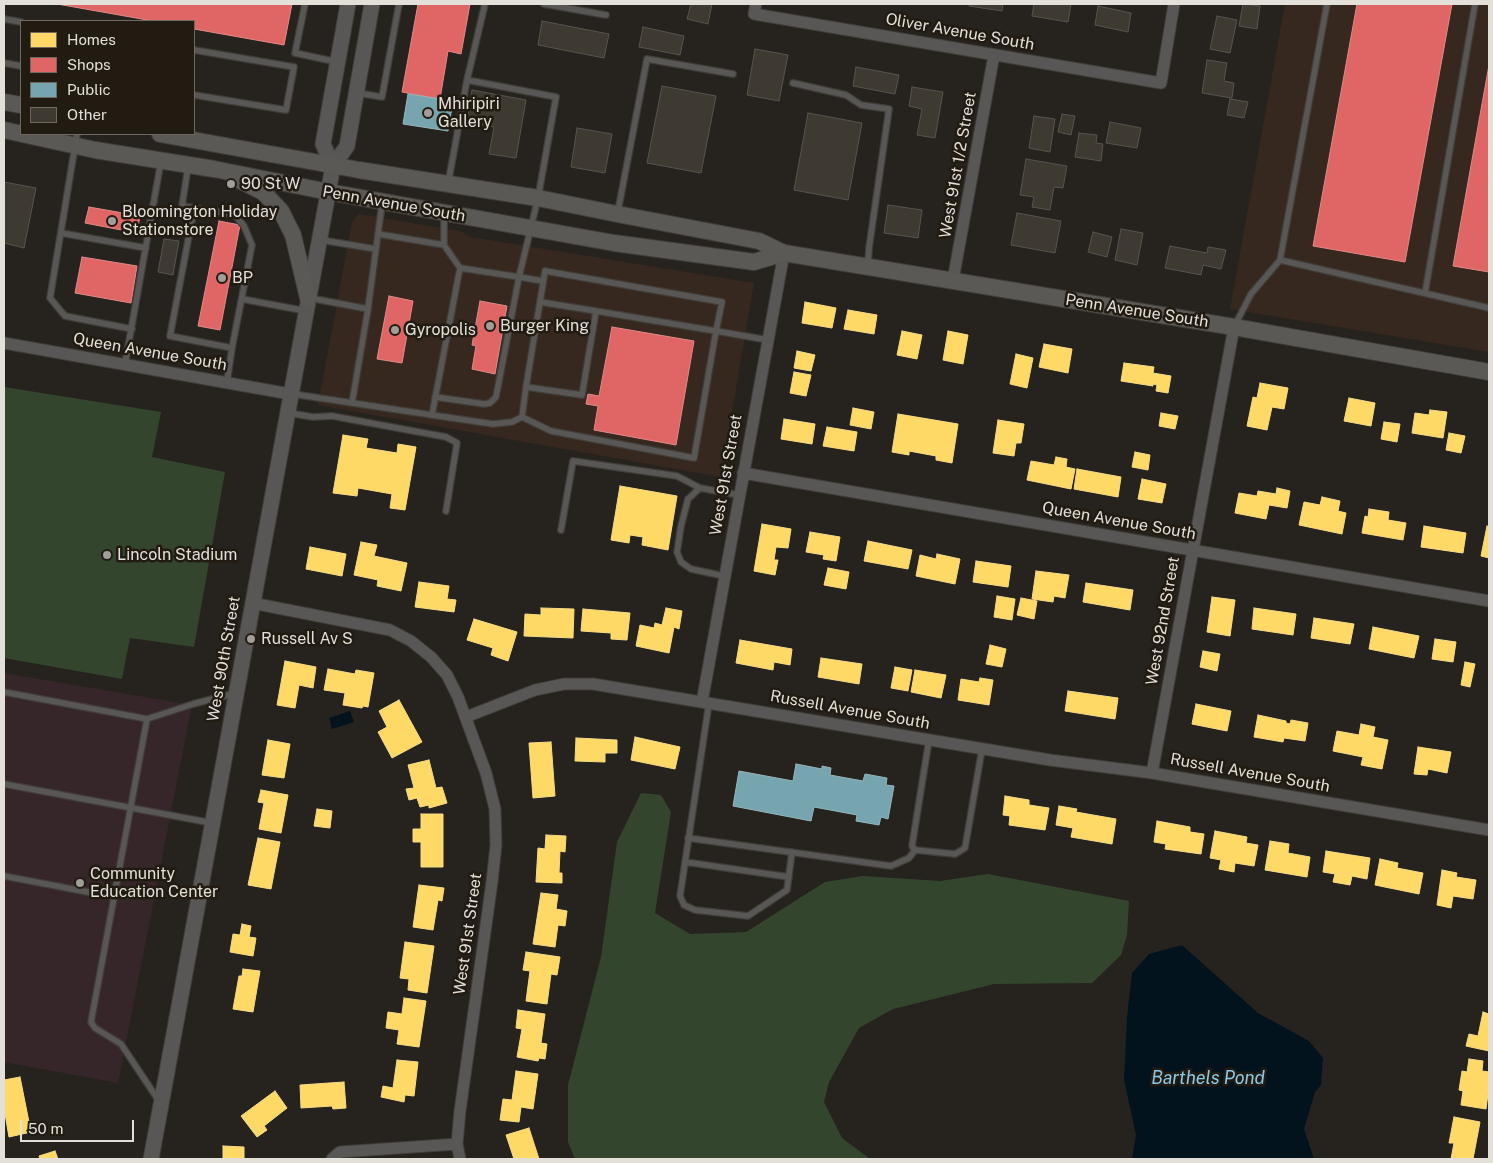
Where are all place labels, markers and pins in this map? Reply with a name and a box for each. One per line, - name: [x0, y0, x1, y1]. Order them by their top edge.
- place label: Mhiripiri Gallery: [438, 94, 500, 132]
- marker: Mhiripiri Gallery: [422, 107, 434, 119]
- place label: 90 St W: [241, 174, 300, 194]
- marker: 90 St W: [225, 178, 237, 190]
- place label: Bloomington Holiday Stationstore: [122, 202, 277, 240]
- marker: Bloomington Holiday Stationstore: [106, 215, 118, 227]
- place label: BP: [232, 268, 253, 288]
- marker: BP: [216, 272, 228, 284]
- place label: Burger King: [500, 316, 589, 336]
- place label: Gyropolis: [405, 320, 476, 340]
- marker: Burger King: [484, 320, 496, 332]
- marker: Gyropolis: [389, 324, 401, 336]
- place label: Lincoln Stadium: [117, 545, 237, 565]
- marker: Lincoln Stadium: [101, 549, 113, 561]
- place label: Russell Av S: [261, 629, 353, 649]
- marker: Russell Av S: [245, 633, 257, 645]
- place label: Community Education Center: [90, 864, 218, 902]
- marker: Community Education Center: [74, 877, 86, 889]

